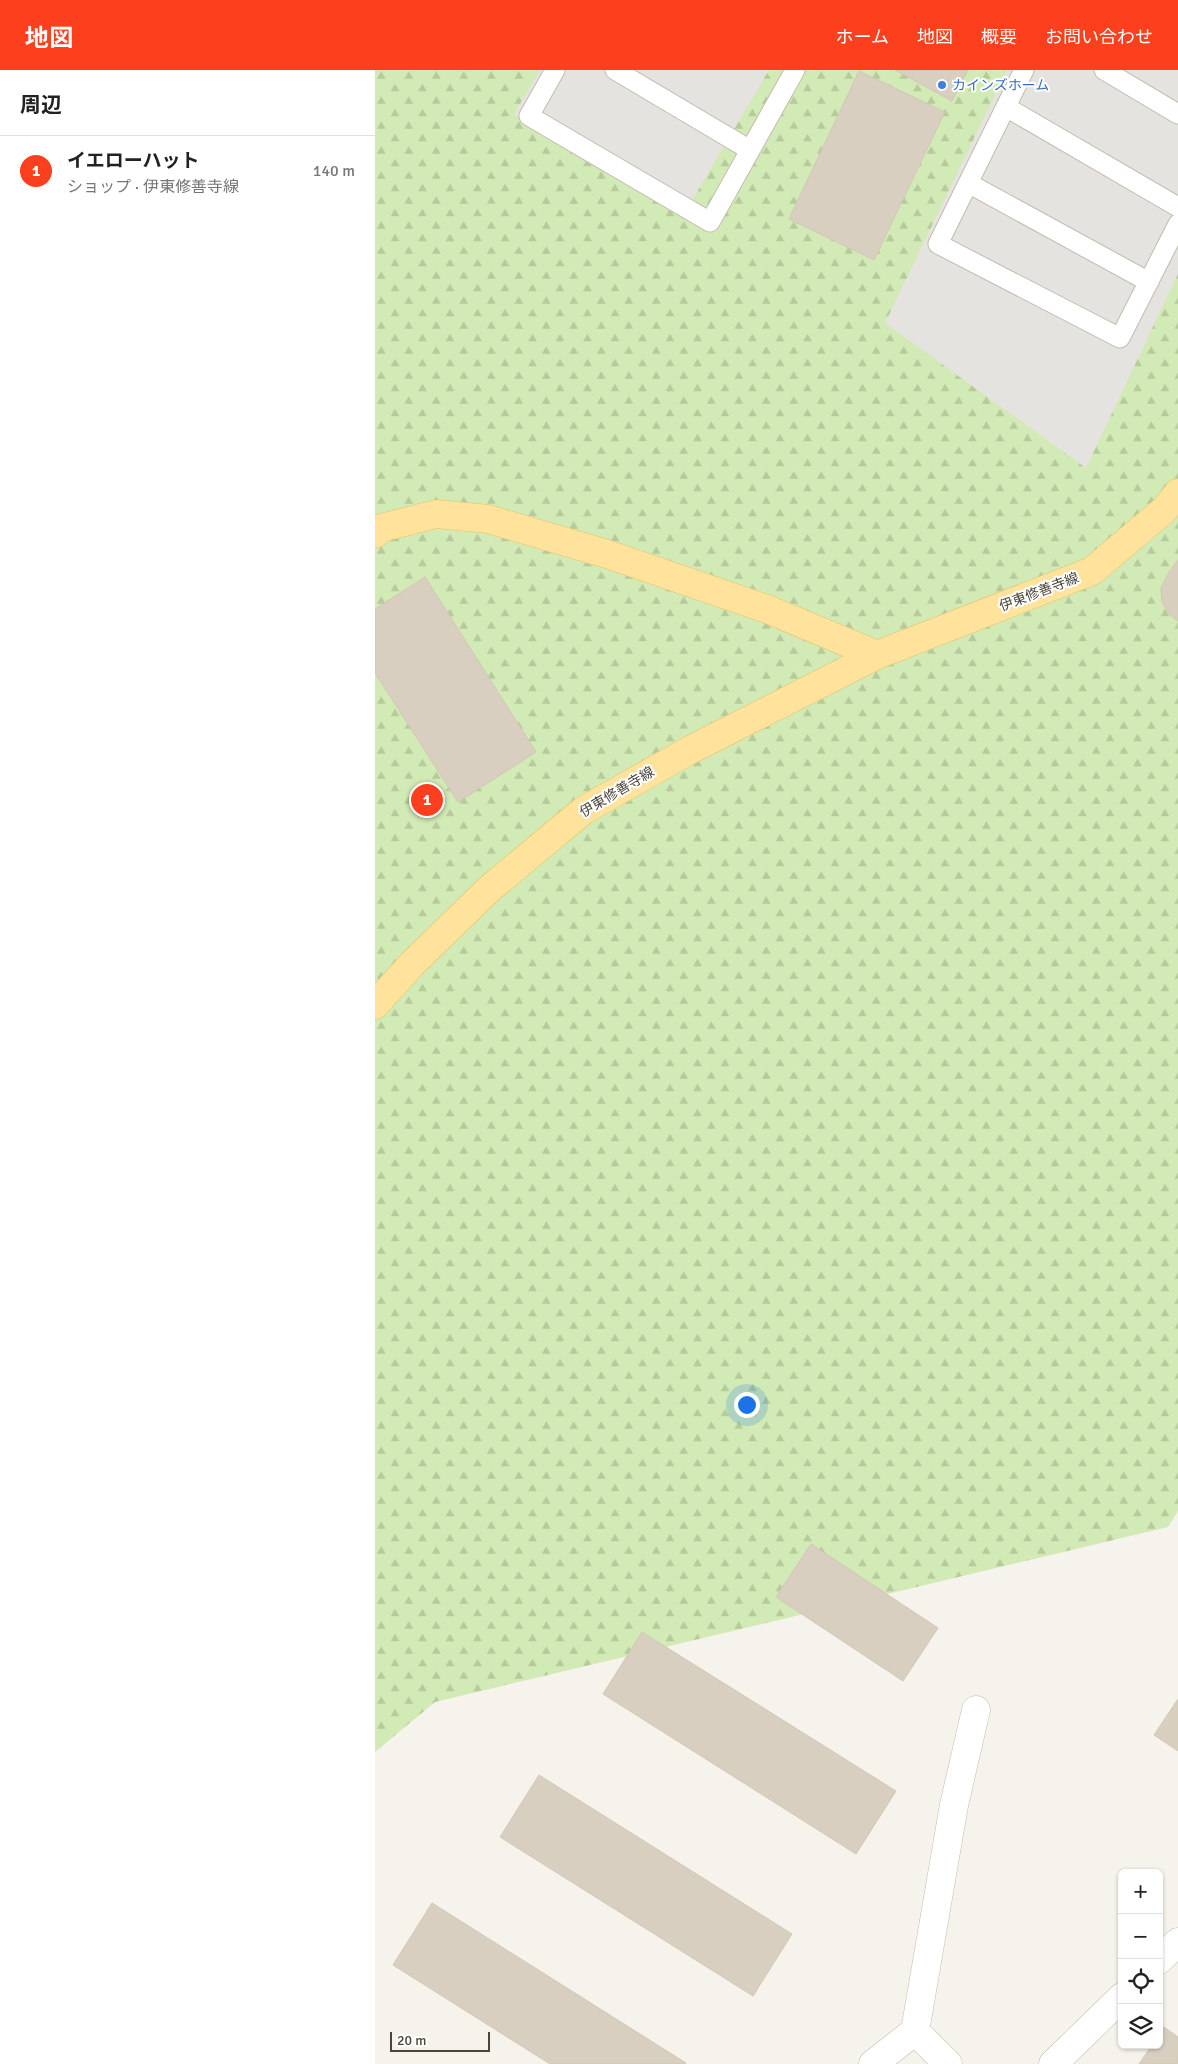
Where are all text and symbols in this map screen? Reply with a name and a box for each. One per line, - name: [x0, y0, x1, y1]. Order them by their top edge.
- text: 地図: [25, 23, 73, 53]
- text: ホーム: [836, 26, 889, 48]
- text: 地図: [917, 26, 953, 48]
- text: 概要: [981, 26, 1017, 48]
- text: お問い合わせ: [1045, 26, 1153, 48]
- place label: カインズホーム: [952, 77, 1049, 94]
- marker: カインズホーム: [936, 79, 948, 91]
- text: 周辺: [20, 92, 62, 118]
- text: イエローハット: [67, 149, 199, 173]
- text: 1: [32, 161, 40, 181]
- text: 140 m: [313, 161, 355, 181]
- text: ショップ · 伊東修善寺線: [67, 177, 239, 197]
- street label: 伊東修善寺線: [997, 569, 1081, 615]
- street label: 伊東修善寺線: [577, 763, 657, 821]
- pin: 1: [411, 781, 443, 819]
- your location: [734, 1392, 760, 1418]
- map controls: [1118, 1869, 1163, 2049]
- button: +: [1118, 1869, 1163, 1914]
- button: −: [1118, 1914, 1163, 1959]
- button: locate: [1118, 1959, 1163, 2004]
- button: layers: [1118, 2004, 1163, 2049]
- scale bar: [390, 2029, 490, 2052]
- text: 20 m: [397, 2032, 426, 2049]

